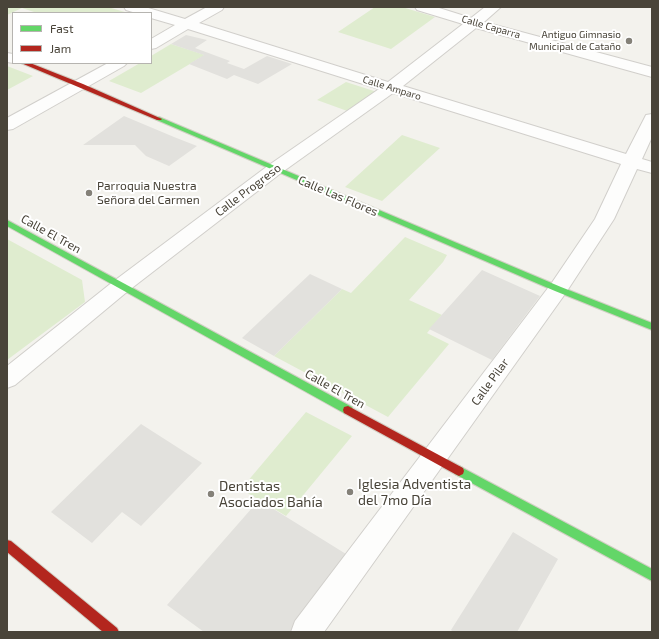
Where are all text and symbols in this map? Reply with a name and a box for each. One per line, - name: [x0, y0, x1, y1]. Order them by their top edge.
- legend: [12, 12, 152, 64]
- street label: Calle Caparra: [460, 13, 522, 41]
- text: Fast: [50, 21, 73, 35]
- place label: Antiguo Gimnasio Municipal de Cataño: [529, 29, 621, 52]
- marker: Antiguo Gimnasio Municipal de Cataño: [624, 36, 634, 46]
- text: Jam: [50, 41, 71, 55]
- street label: Calle Amparo: [361, 73, 423, 103]
- street label: Calle Progreso: [212, 160, 284, 220]
- street label: Calle Las Flores: [296, 173, 380, 219]
- place label: Parroquia Nuestra Señora del Carmen: [97, 179, 200, 207]
- marker: Parroquia Nuestra Señora del Carmen: [84, 188, 94, 198]
- street label: Calle El Tren: [18, 212, 84, 256]
- street label: Calle Pilar: [468, 356, 512, 408]
- street label: Calle El Tren: [302, 367, 368, 411]
- place label: Iglesia Adventista del 7mo Día: [358, 476, 471, 508]
- place label: Dentistas Asociados Bahía: [219, 478, 323, 510]
- marker: Iglesia Adventista del 7mo Día: [345, 487, 355, 497]
- marker: Dentistas Asociados Bahía: [206, 489, 216, 499]

